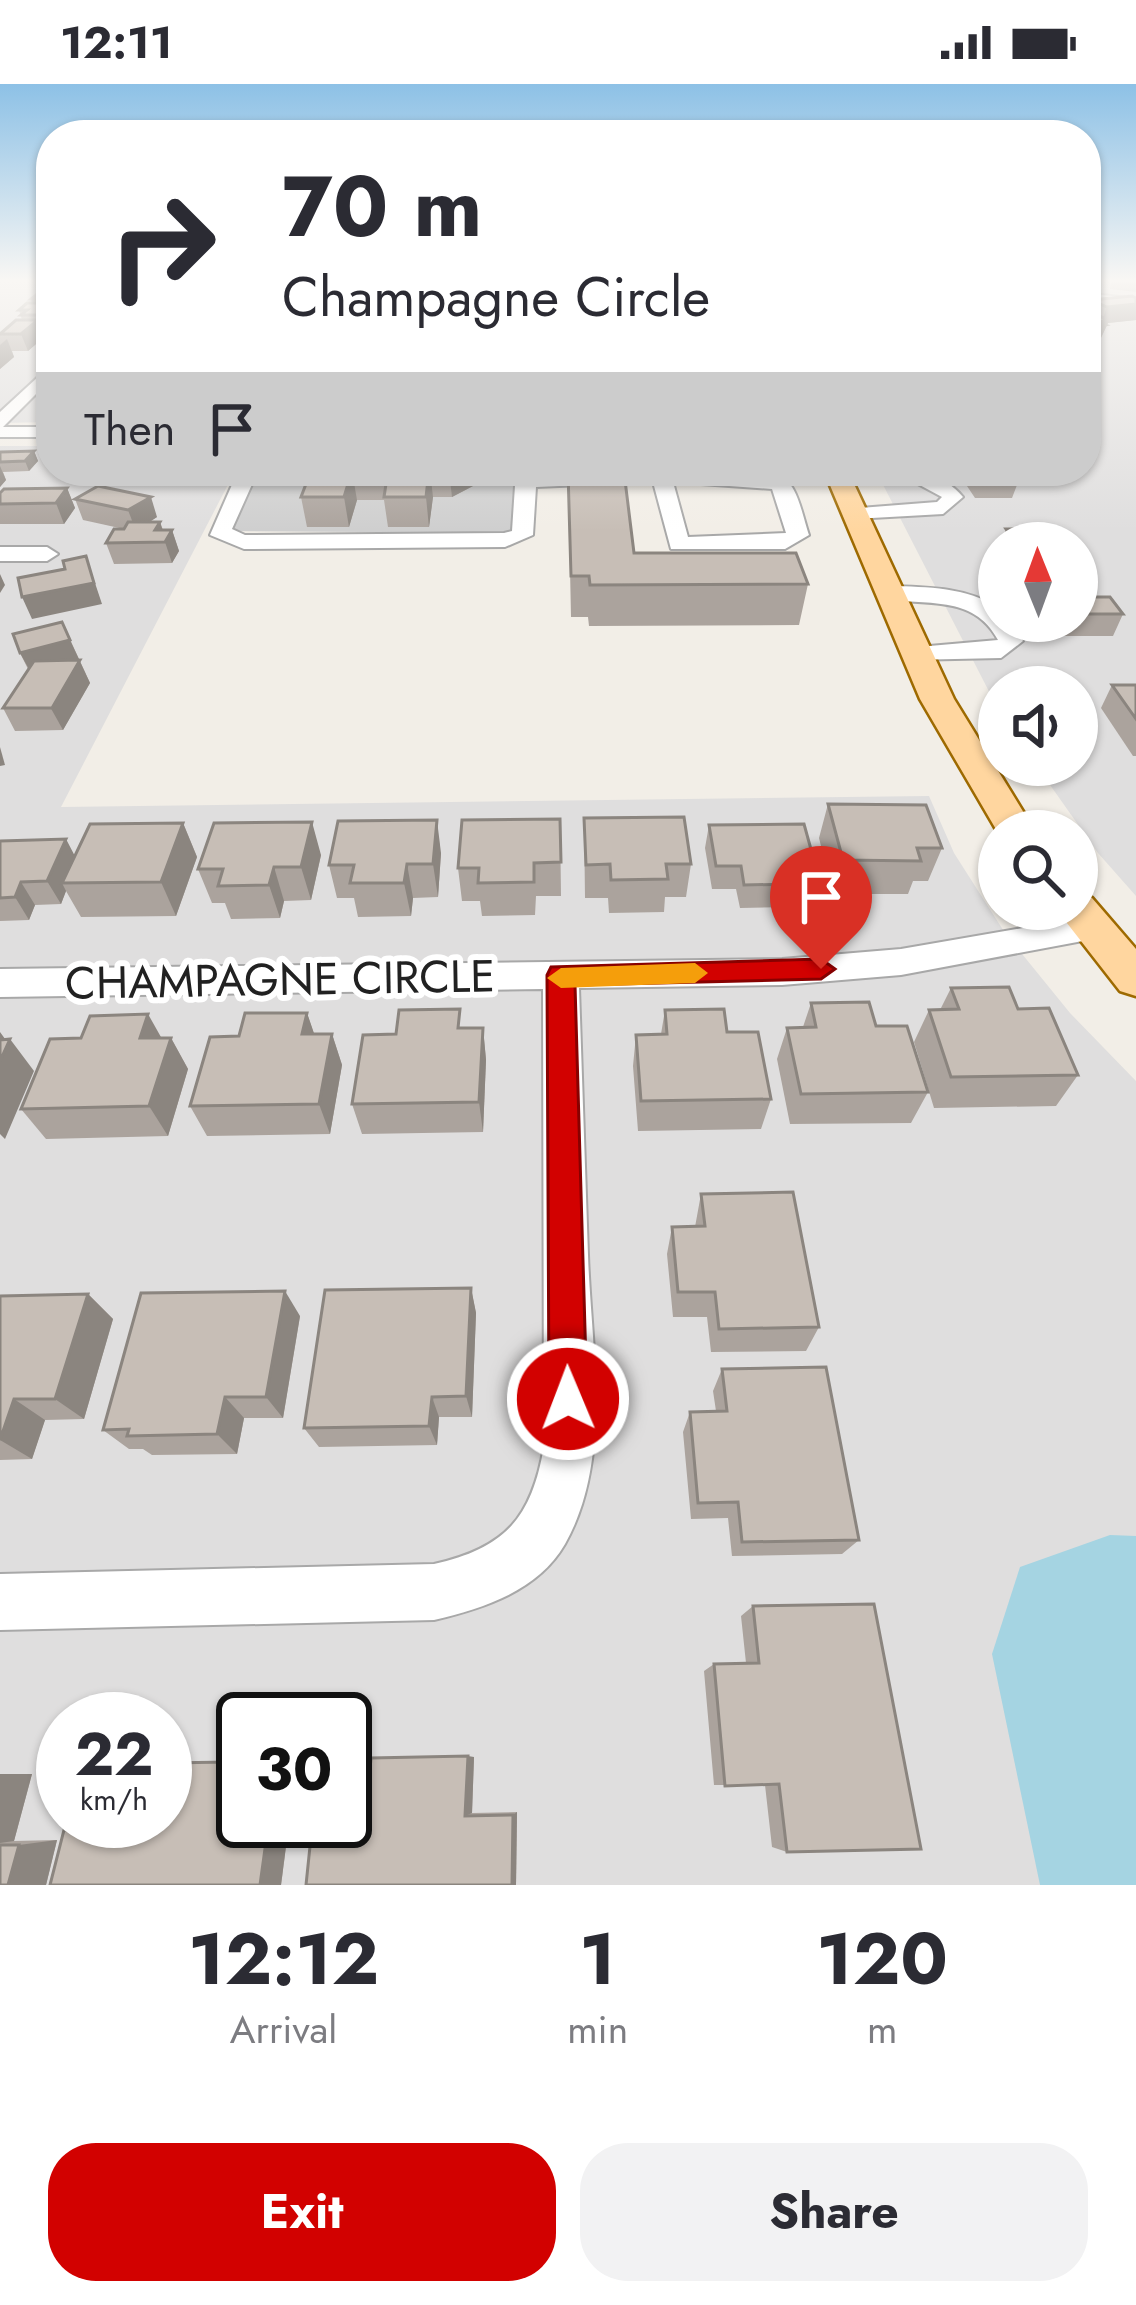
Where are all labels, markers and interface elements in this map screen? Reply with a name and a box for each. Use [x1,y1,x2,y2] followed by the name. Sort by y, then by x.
[60,10,173,75] text: 12:11
[282,146,482,268] text: 70 m
[84,168,240,324] icon: right
[282,258,710,336] text: Champagne Circle
[199,396,265,462] icon: arrive
[84,397,175,462] text: Then
[978,522,1098,642] north arrow
[978,522,1098,930] map controls
[978,666,1098,786] button: sound
[978,810,1098,930] button: search
[770,846,872,969] pin
[788,864,854,930] icon: arrive
[65,943,495,1016] street label: CHAMPAGNE CIRCLE
[505,1336,631,1462] position arrow
[216,1692,372,1848] speed limit sign: 30
[75,1711,153,1798] text: 22
[80,1778,148,1821] text: km/h
[188,1907,379,2011] text: 12:12
[579,1907,616,2011] text: 1
[816,1907,948,2011] text: 120
[230,2001,337,2058] text: Arrival
[567,2001,628,2058] text: min
[867,2001,897,2058] text: m
[48,2143,556,2281] button: Exit
[580,2143,1088,2281] button: Share

